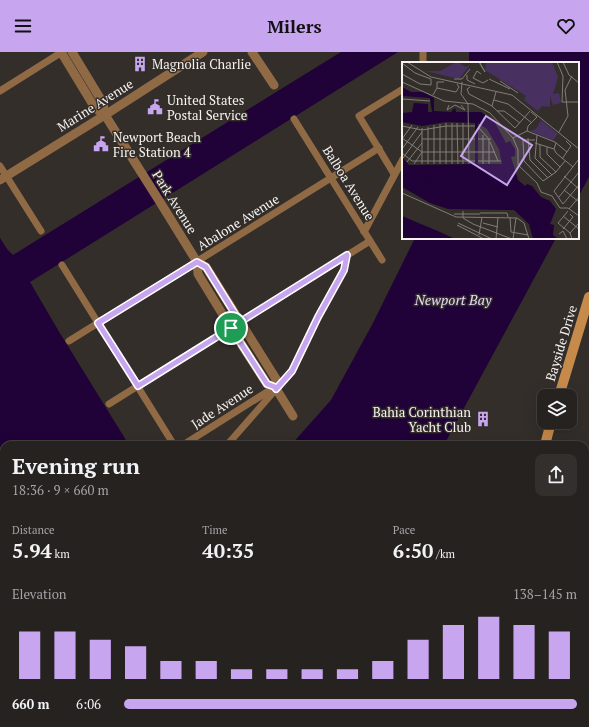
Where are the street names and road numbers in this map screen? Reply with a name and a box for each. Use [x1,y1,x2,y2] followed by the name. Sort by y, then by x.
[54,74,136,136] street label: Marine Avenue
[319,142,379,224] street label: Balboa Avenue
[148,167,202,237] street label: Park Avenue
[194,190,282,254] street label: Abalone Avenue
[541,303,581,383] street label: Bayside Drive
[188,379,256,433] street label: Jade Avenue

